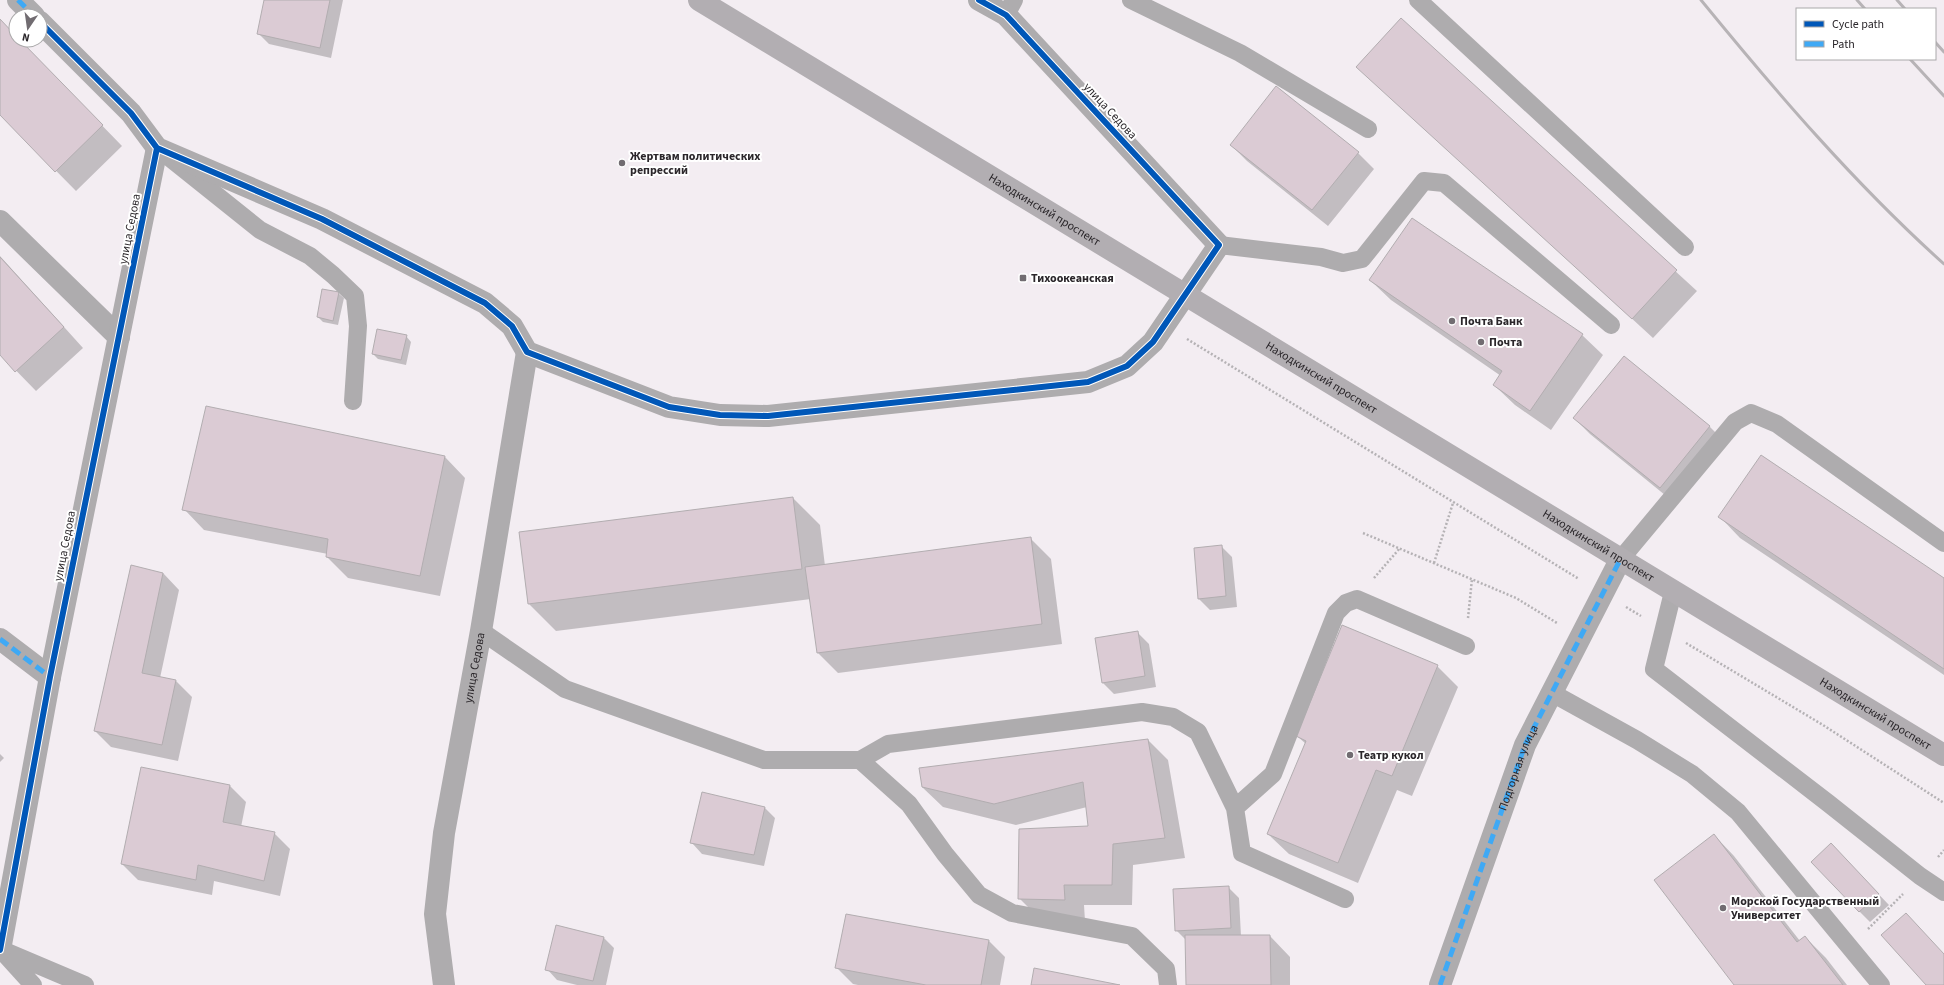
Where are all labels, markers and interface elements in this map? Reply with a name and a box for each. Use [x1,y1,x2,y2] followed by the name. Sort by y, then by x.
[8,8,48,48] north arrow
[1796,8,1936,60] legend
[1832,16,1884,33] text: Cycle path
[21,29,31,45] text: N
[1832,36,1855,53] text: Path
[1079,79,1141,143] street label: улица Седова
[630,148,760,179] place label: Жертвам политических репрессий
[617,158,627,168] marker: Жертвам политических репрессий
[985,169,1104,250] street label: Находкинский проспект
[115,192,145,266] street label: улица Седова
[1031,270,1114,287] place label: Тихоокеанская
[1018,273,1028,283] marker: Тихоокеанская
[1460,313,1523,330] place label: Почта Банк
[1447,316,1457,326] marker: Почта Банк
[1489,334,1522,351] place label: Почта
[1262,337,1381,418] street label: Находкинский проспект
[1476,337,1486,347] marker: Почта
[1539,505,1658,586] street label: Находкинский проспект
[50,509,80,583] street label: улица Седова
[459,631,489,705] street label: улица Седова
[1816,673,1935,754] street label: Находкинский проспект
[1494,722,1543,813] street label: Подгорная улица
[1358,747,1424,764] place label: Театр кукол
[1345,750,1355,760] marker: Театр кукол
[1731,893,1879,924] place label: Морской Государственный Университет
[1718,903,1728,913] marker: Морской Государственный Университет

